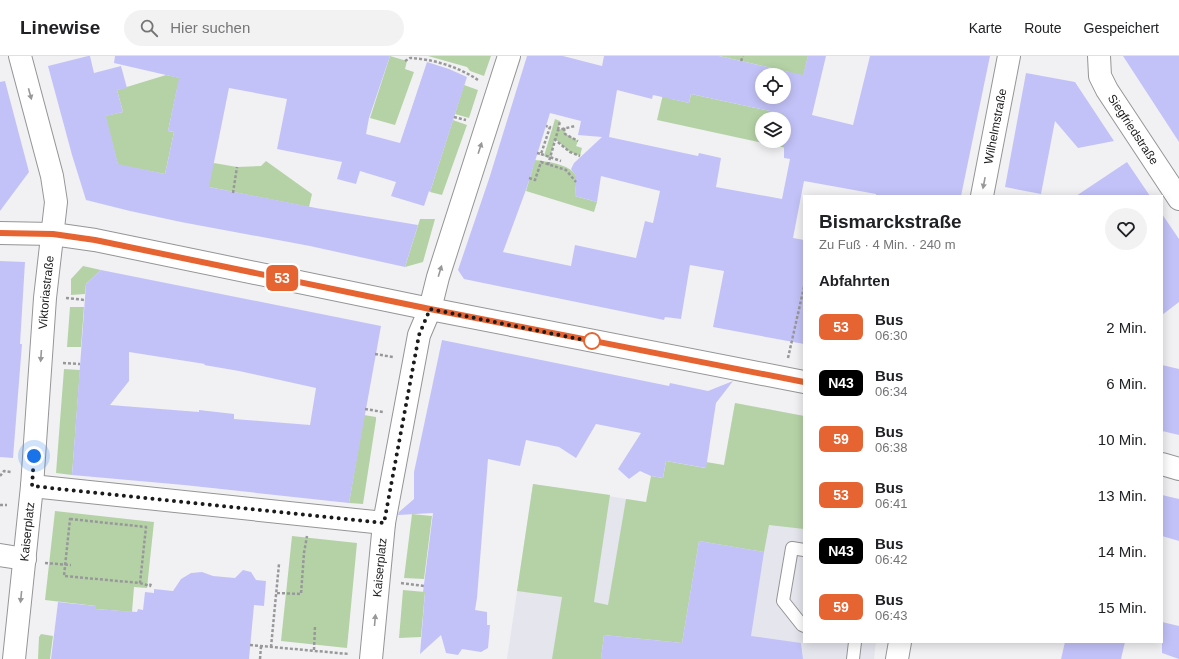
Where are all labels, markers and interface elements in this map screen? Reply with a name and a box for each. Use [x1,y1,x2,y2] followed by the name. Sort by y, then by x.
[124,10,404,46] search box
[20,17,100,38] text: Linewise
[138,17,160,39] icon: search
[170,19,250,36] text: Hier suchen
[969,20,1002,36] text: Karte
[1024,20,1062,36] text: Route
[1084,20,1159,36] text: Gespeichert
[755,68,791,148] map controls
[755,68,791,104] button: locate
[981,87,1010,165] street label: Wilhelmstraße
[27,88,33,100] one-way arrow
[1105,92,1162,168] street label: Siegfriedstraße
[755,112,791,148] button: layers
[477,141,483,153] one-way arrow
[981,177,987,190] one-way arrow
[1105,208,1147,250] button: heart
[819,211,962,232] text: Bismarckstraße
[819,237,956,252] text: Zu Fuß · 4 Min. · 240 m
[36,255,57,330] street label: Viktoriastraße
[264,265,300,291] line badge: 53
[437,265,443,277] one-way arrow
[274,270,290,286] text: 53
[819,272,890,289] text: Abfahrten
[875,311,903,328] text: Bus
[833,319,849,335] text: 53
[1106,319,1147,336] text: 2 Min.
[875,328,908,343] text: 06:30
[583,332,601,350] unlabelled marker
[37,350,44,362] one-way arrow
[875,367,903,384] text: Bus
[828,375,854,391] text: N43
[1106,375,1147,392] text: 6 Min.
[875,384,908,399] text: 06:34
[875,423,903,440] text: Bus
[833,431,849,447] text: 59
[1098,431,1147,448] text: 10 Min.
[875,440,908,455] text: 06:38
[24,446,44,466] your location
[875,479,903,496] text: Bus
[833,487,849,503] text: 53
[1098,487,1147,504] text: 13 Min.
[875,496,908,511] text: 06:41
[17,501,37,562] street label: Kaiserplatz
[875,535,903,552] text: Bus
[370,537,390,598] street label: Kaiserplatz
[828,543,854,559] text: N43
[1098,543,1147,560] text: 14 Min.
[875,552,908,567] text: 06:42
[18,591,24,603] one-way arrow
[875,591,903,608] text: Bus
[833,599,849,615] text: 59
[1098,599,1147,616] text: 15 Min.
[875,608,908,623] text: 06:43
[371,614,378,626] one-way arrow

